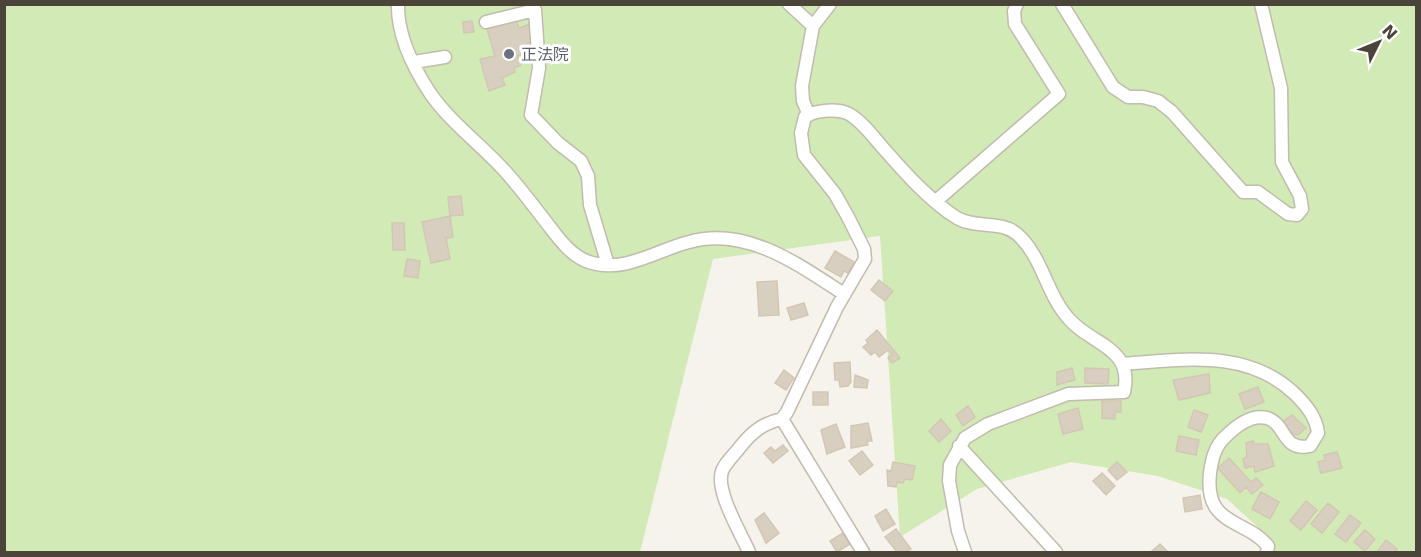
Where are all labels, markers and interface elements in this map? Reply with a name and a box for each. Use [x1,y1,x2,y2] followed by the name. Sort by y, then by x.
[1349,12,1409,72] north arrow
[1378,21,1401,43] text: N
[521,45,569,64] place label: 正法院
[502,47,516,61] marker: 正法院

